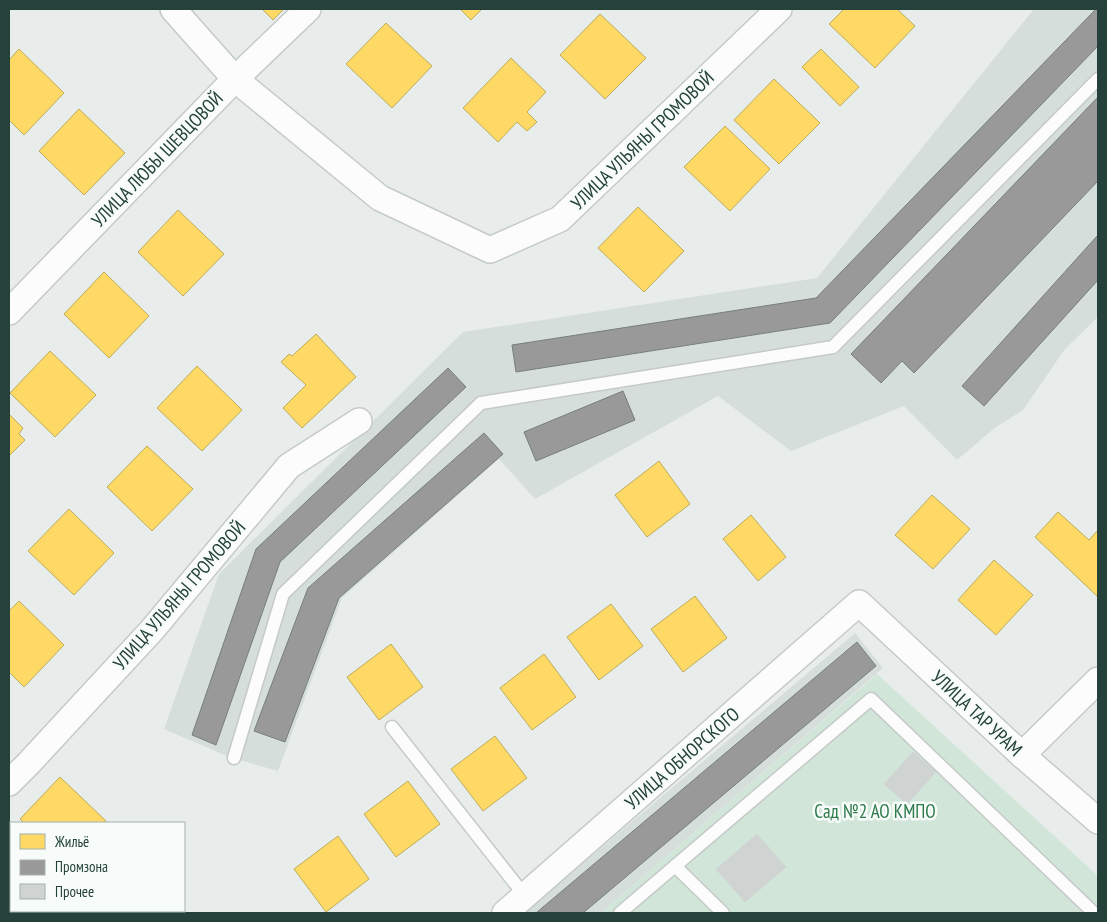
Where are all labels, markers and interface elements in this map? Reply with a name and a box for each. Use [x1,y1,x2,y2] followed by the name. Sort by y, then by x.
[565,65,719,215] street label: УЛИЦА УЛЬЯНЫ ГРОМОВОЙ
[86,86,228,232] street label: УЛИЦА ЛЮБЫ ШЕВЦОВОЙ
[108,516,250,674] street label: УЛИЦА УЛЬЯНЫ ГРОМОВОЙ
[926,665,1028,761] street label: УЛИЦА ТАР УРАМ
[620,702,744,814] street label: УЛИЦА ОБНОРСКОГО
[814,799,936,823] park label: Сад №2 АО КМПО
[10,822,185,912] legend
[54,832,89,851] text: Жильё
[55,857,108,876] text: Промзона
[55,882,94,901] text: Прочее

